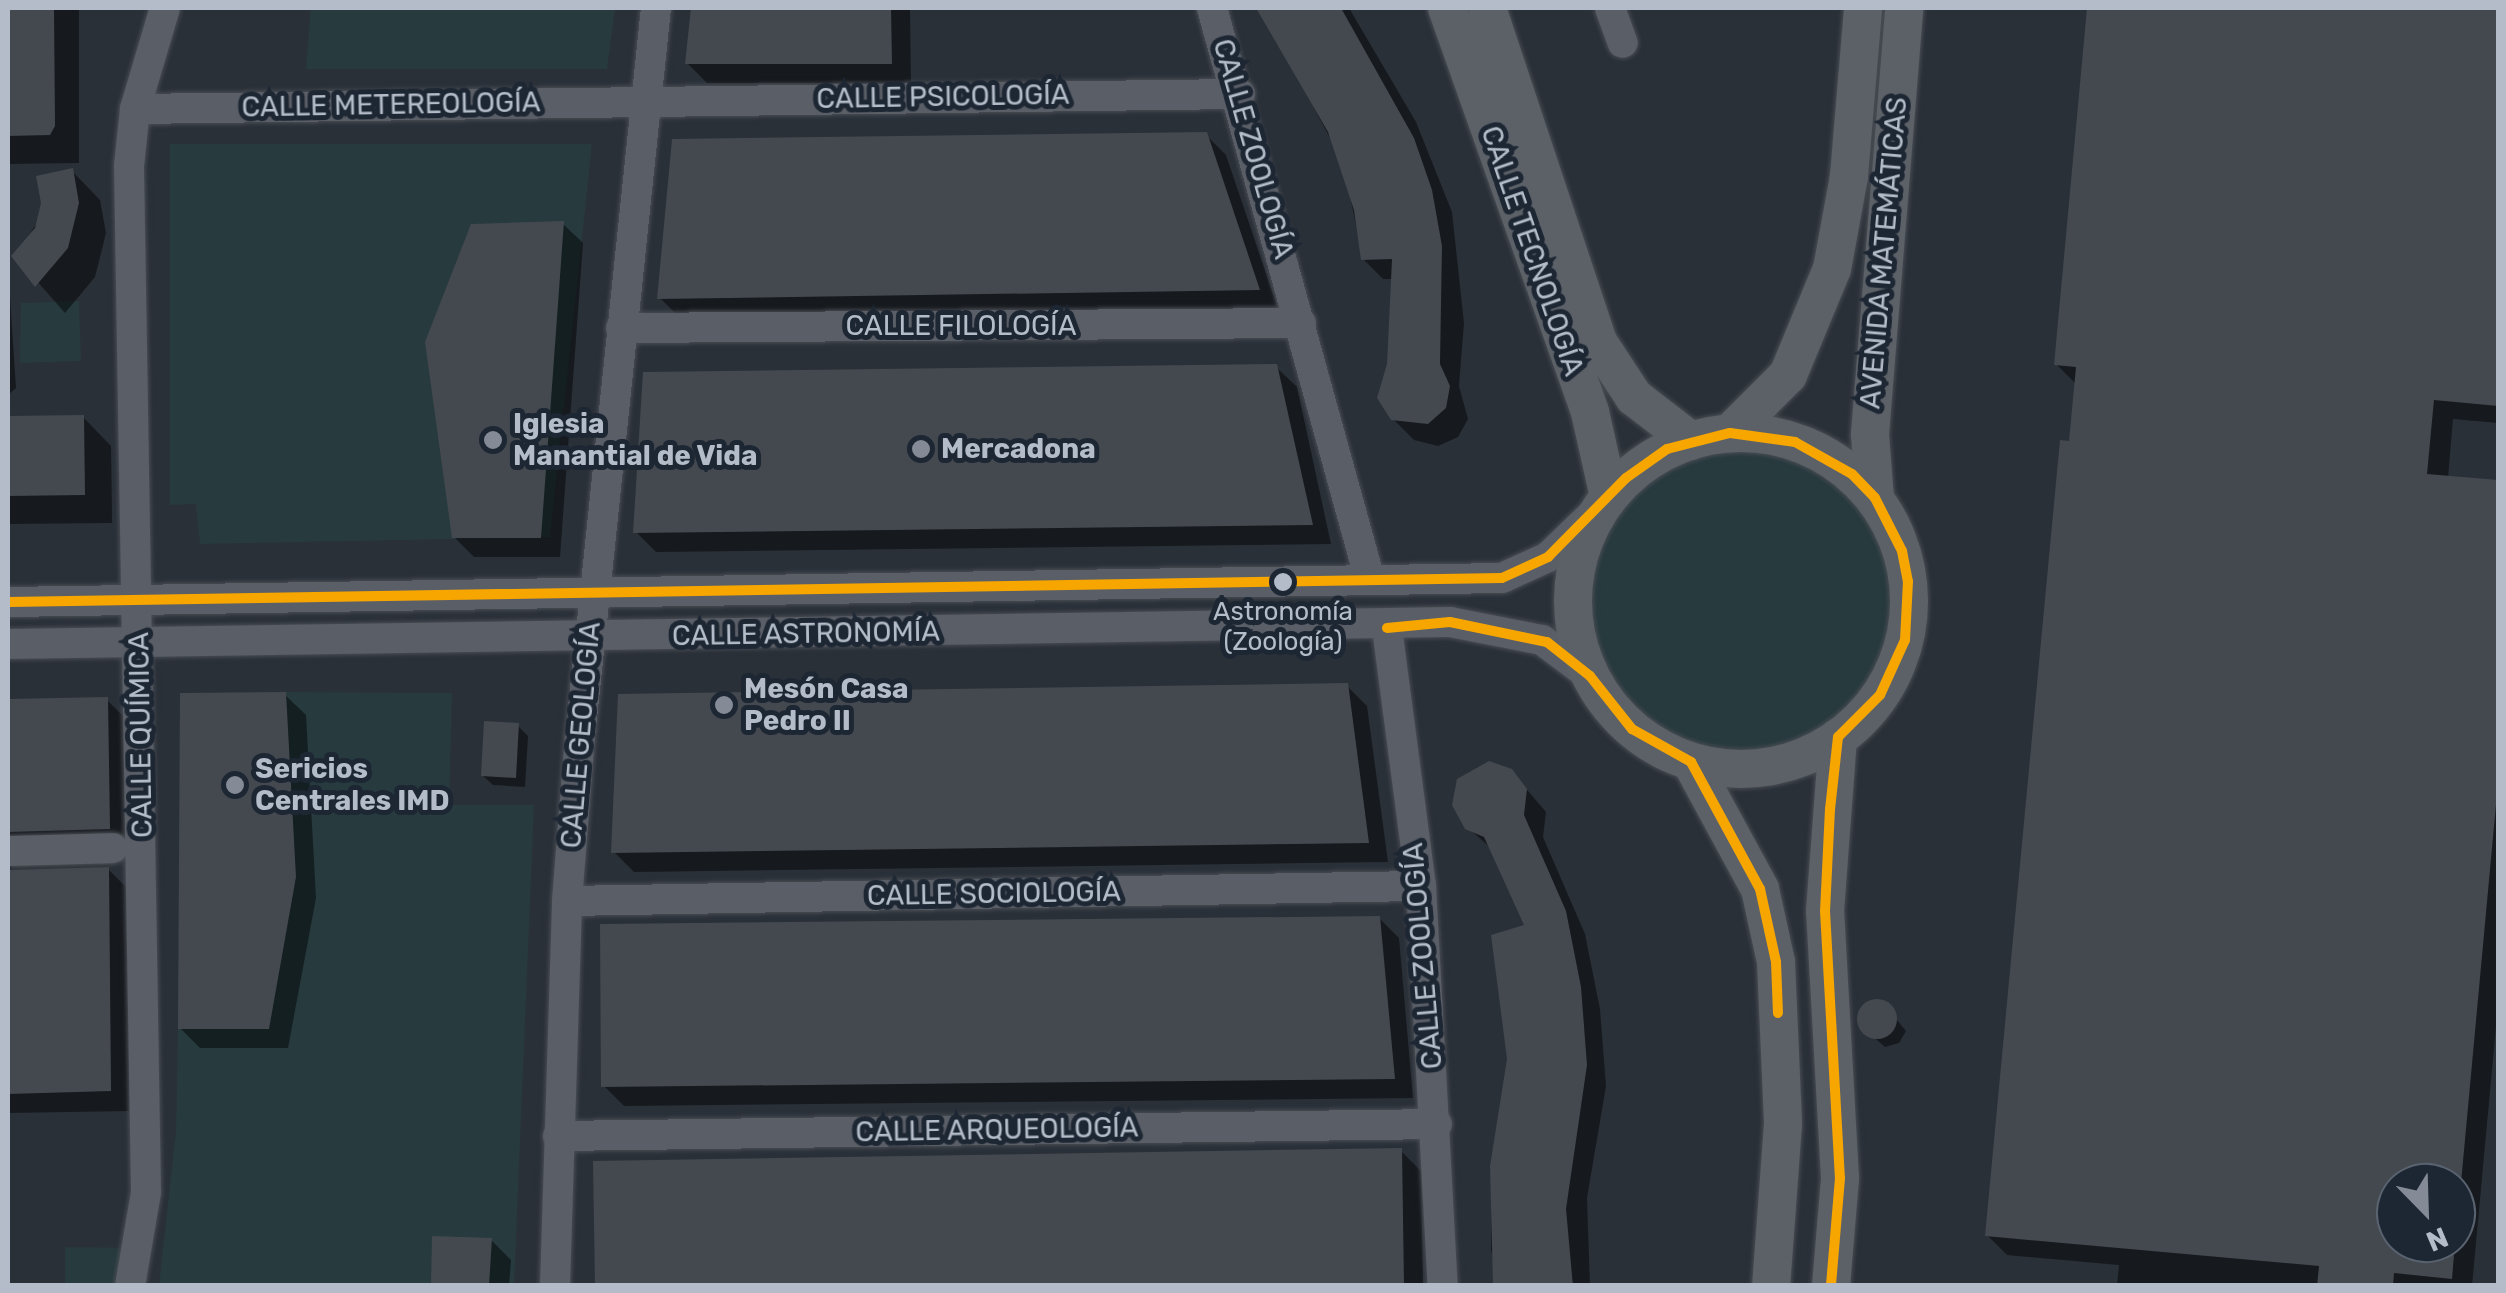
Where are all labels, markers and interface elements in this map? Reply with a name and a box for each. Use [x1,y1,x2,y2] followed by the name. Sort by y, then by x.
[1206,35,1300,263] street label: CALLE ZOOLOGÍA
[816,78,1070,116] street label: CALLE PSICOLOGÍA
[241,86,541,124] street label: CALLE METEREOLOGÍA
[1854,95,1914,411] street label: AVENIDA MATEMÁTICAS
[1473,121,1591,381] street label: CALLE TECNOLOGÍA
[846,309,1076,343] street label: CALLE FILOLOGÍA
[513,407,758,473] place label: Iglesia Manantial de Vida
[482,429,504,451] marker: Iglesia Manantial de Vida
[941,432,1096,466] place label: Mercadona
[910,438,932,460] marker: Mercadona
[1273,572,1293,592] marker: Astronomía (Zoología)
[1213,596,1353,658] place label: Astronomía (Zoología)
[671,615,941,653] street label: CALLE ASTRONOMÍA
[554,620,608,850] street label: CALLE GEOLOGÍA
[122,632,160,838] street label: CALLE QUÍMICA
[744,672,909,738] place label: Mesón Casa Pedro II
[713,694,735,716] marker: Mesón Casa Pedro II
[255,752,450,818] place label: Sericios Centrales IMD
[224,774,246,796] marker: Sericios Centrales IMD
[1396,841,1450,1071] street label: CALLE ZOOLOGÍA
[867,875,1121,913] street label: CALLE SOCIOLOGÍA
[855,1111,1139,1149] street label: CALLE ARQUEOLOGÍA
[2376,1163,2476,1263] north arrow
[2421,1220,2453,1258] text: N

